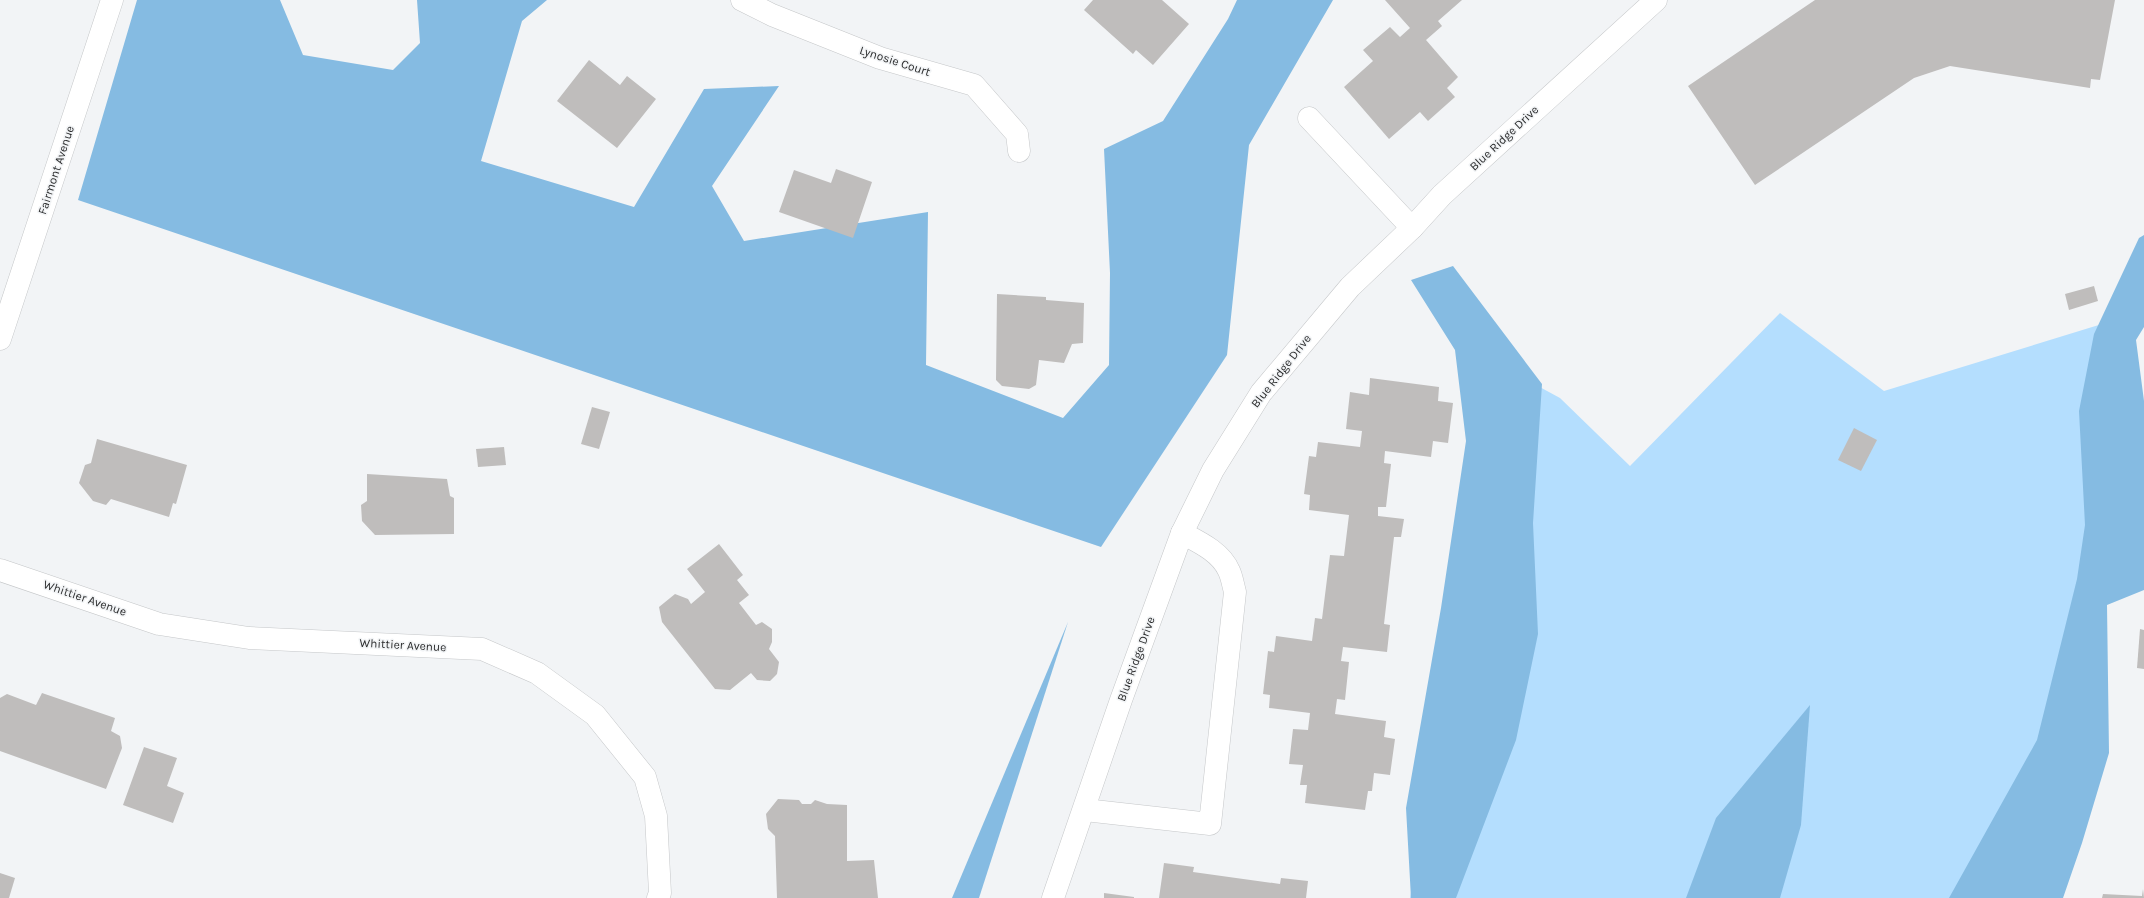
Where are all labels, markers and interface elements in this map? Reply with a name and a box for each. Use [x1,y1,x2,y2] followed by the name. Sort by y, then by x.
[858,43,933,79] street label: Lynosie Court
[1467,103,1541,173] street label: Blue Ridge Drive
[35,124,77,216] street label: Fairmont Avenue
[1248,332,1314,410] street label: Blue Ridge Drive
[42,577,128,619] street label: Whittier Avenue
[1114,615,1158,703] street label: Blue Ridge Drive
[359,636,447,654] street label: Whittier Avenue

